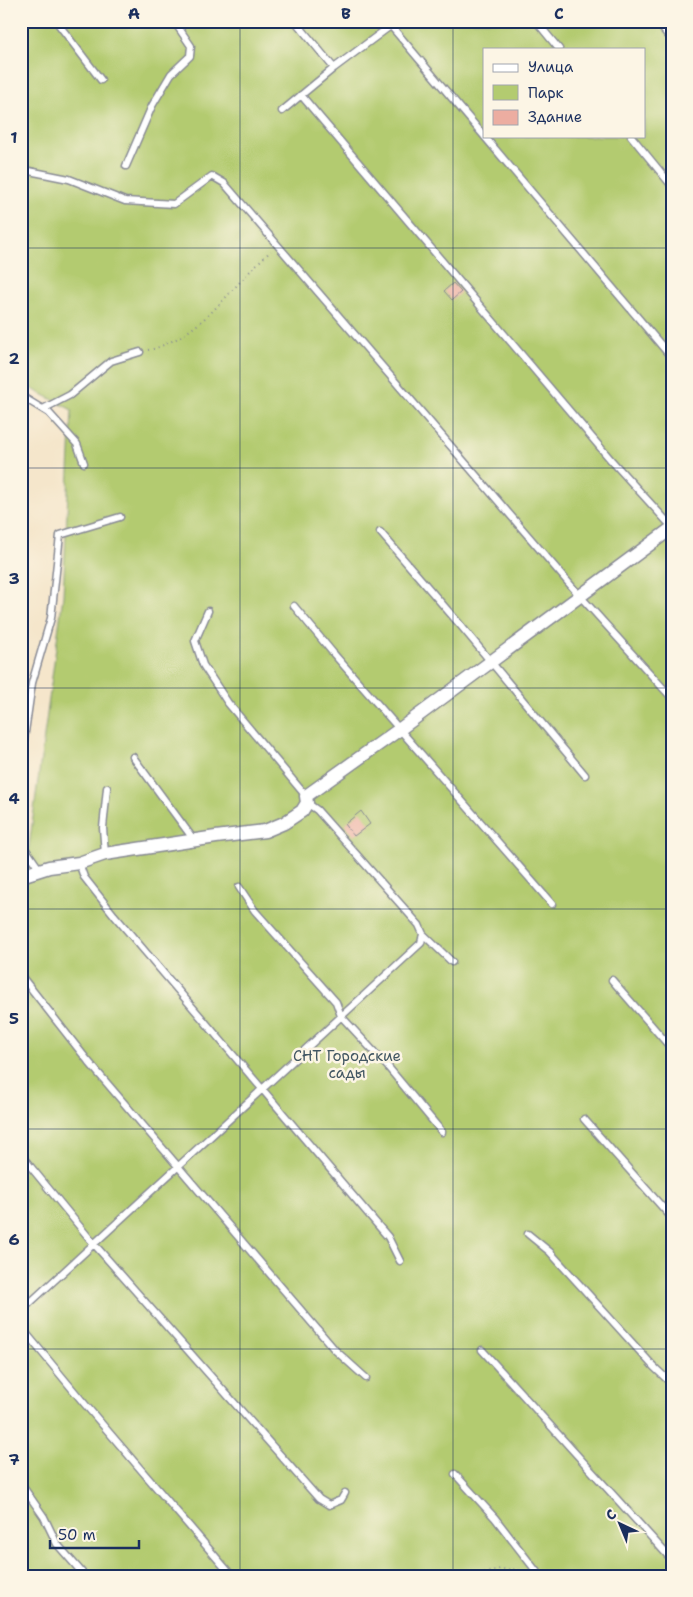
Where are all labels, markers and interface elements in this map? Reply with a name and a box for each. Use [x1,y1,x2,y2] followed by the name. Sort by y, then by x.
[128,3,140,24] text: A
[341,3,351,24] text: B
[554,3,564,24] text: C
[483,48,646,138] legend
[528,57,574,77] text: Улица
[528,83,564,103] text: Парк
[528,107,582,127] text: Здание
[10,127,18,148] text: 1
[8,348,20,369] text: 2
[8,568,20,589] text: 3
[8,788,20,809] text: 4
[9,1008,19,1029] text: 5
[293,1046,401,1083] park label: СНТ Городские сады
[8,1229,20,1250] text: 6
[8,1449,20,1470] text: 7
[596,1500,646,1550] north arrow
[602,1505,620,1524] text: С
[50,1517,139,1549] scale bar
[58,1525,96,1545] text: 50 m

